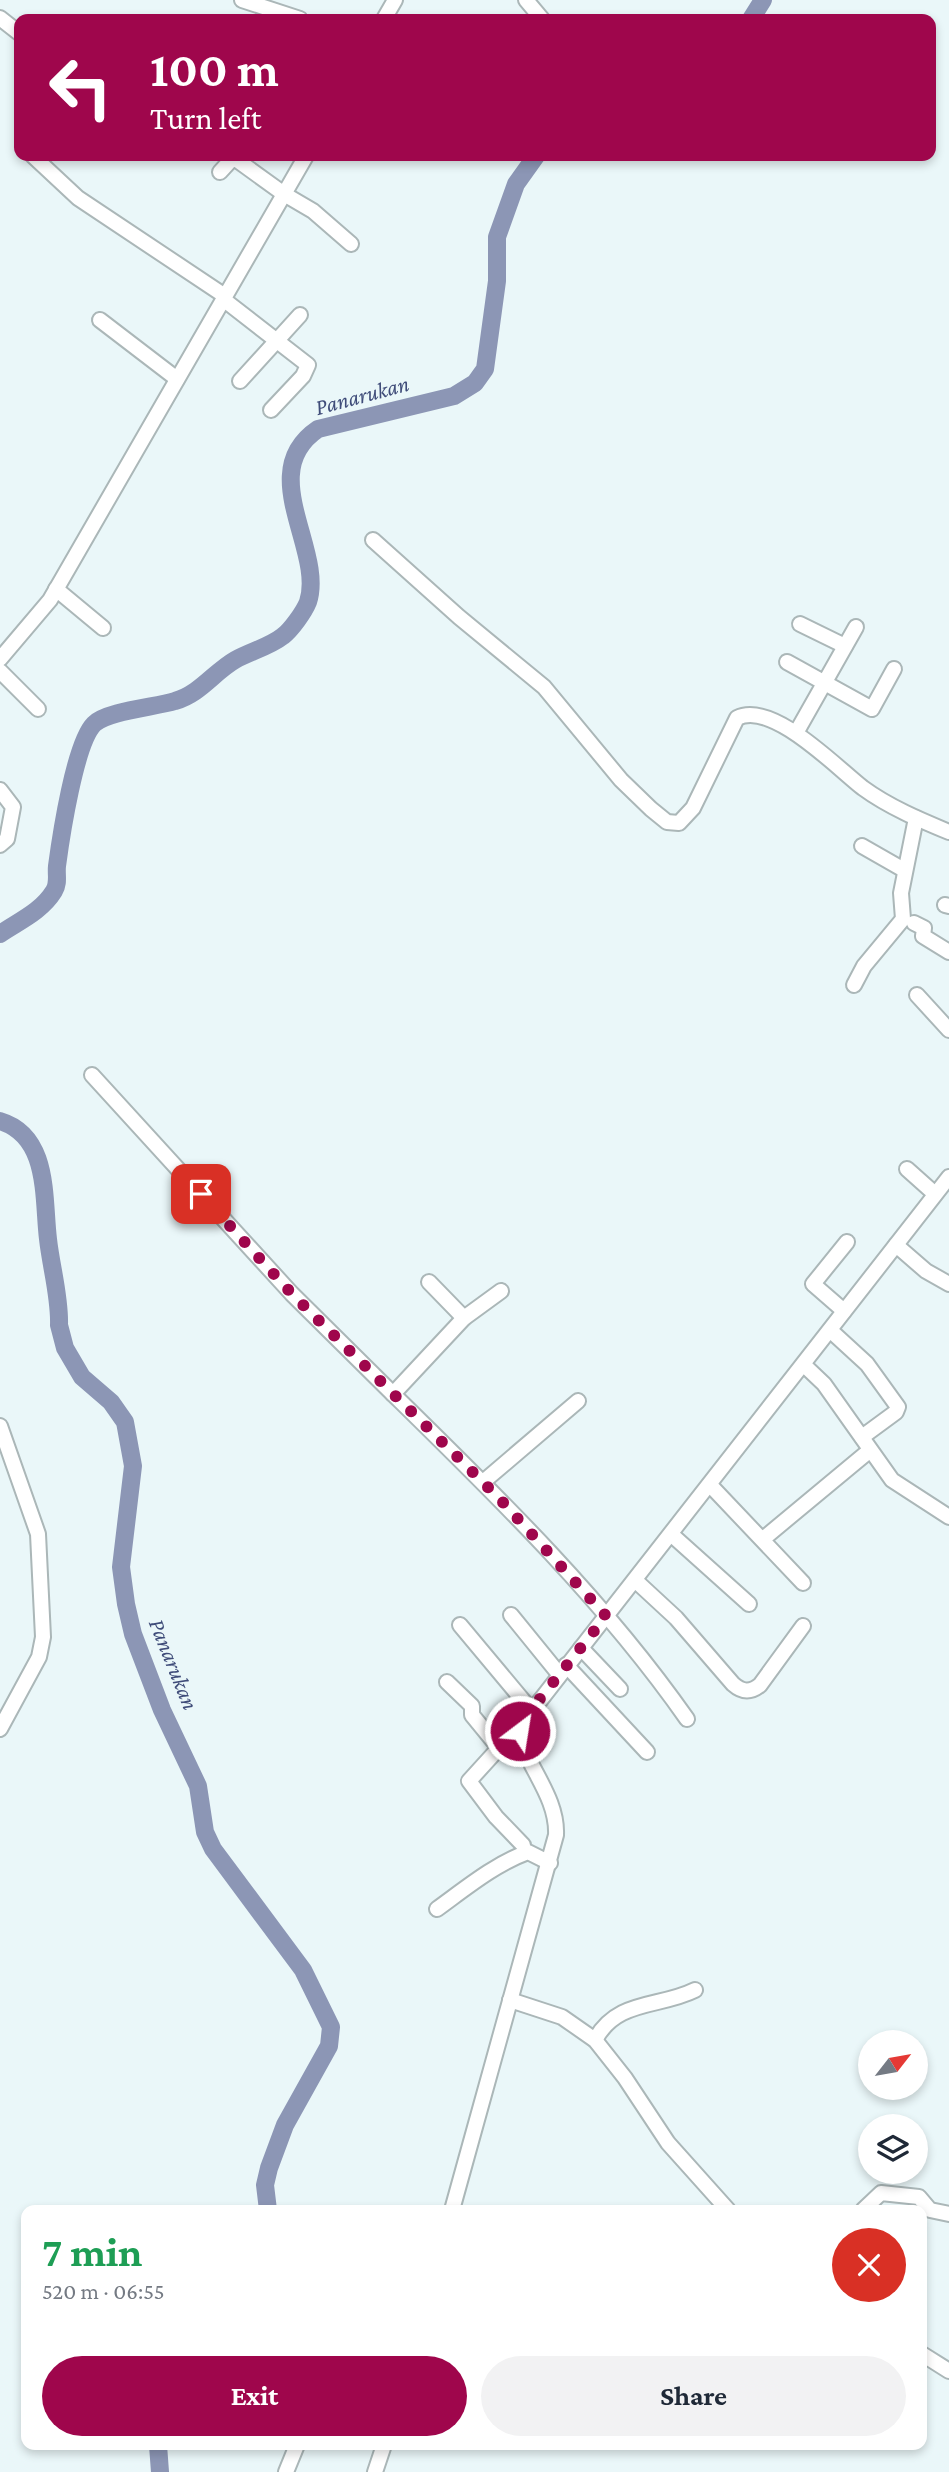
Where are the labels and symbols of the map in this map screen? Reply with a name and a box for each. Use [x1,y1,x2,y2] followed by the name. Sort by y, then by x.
[312,370,412,420] water label: Panarukan
[171,1164,231,1224] pin
[144,1615,204,1713] water label: Panarukan
[483,1694,557,1768] position arrow
[858,2030,928,2100] north arrow

